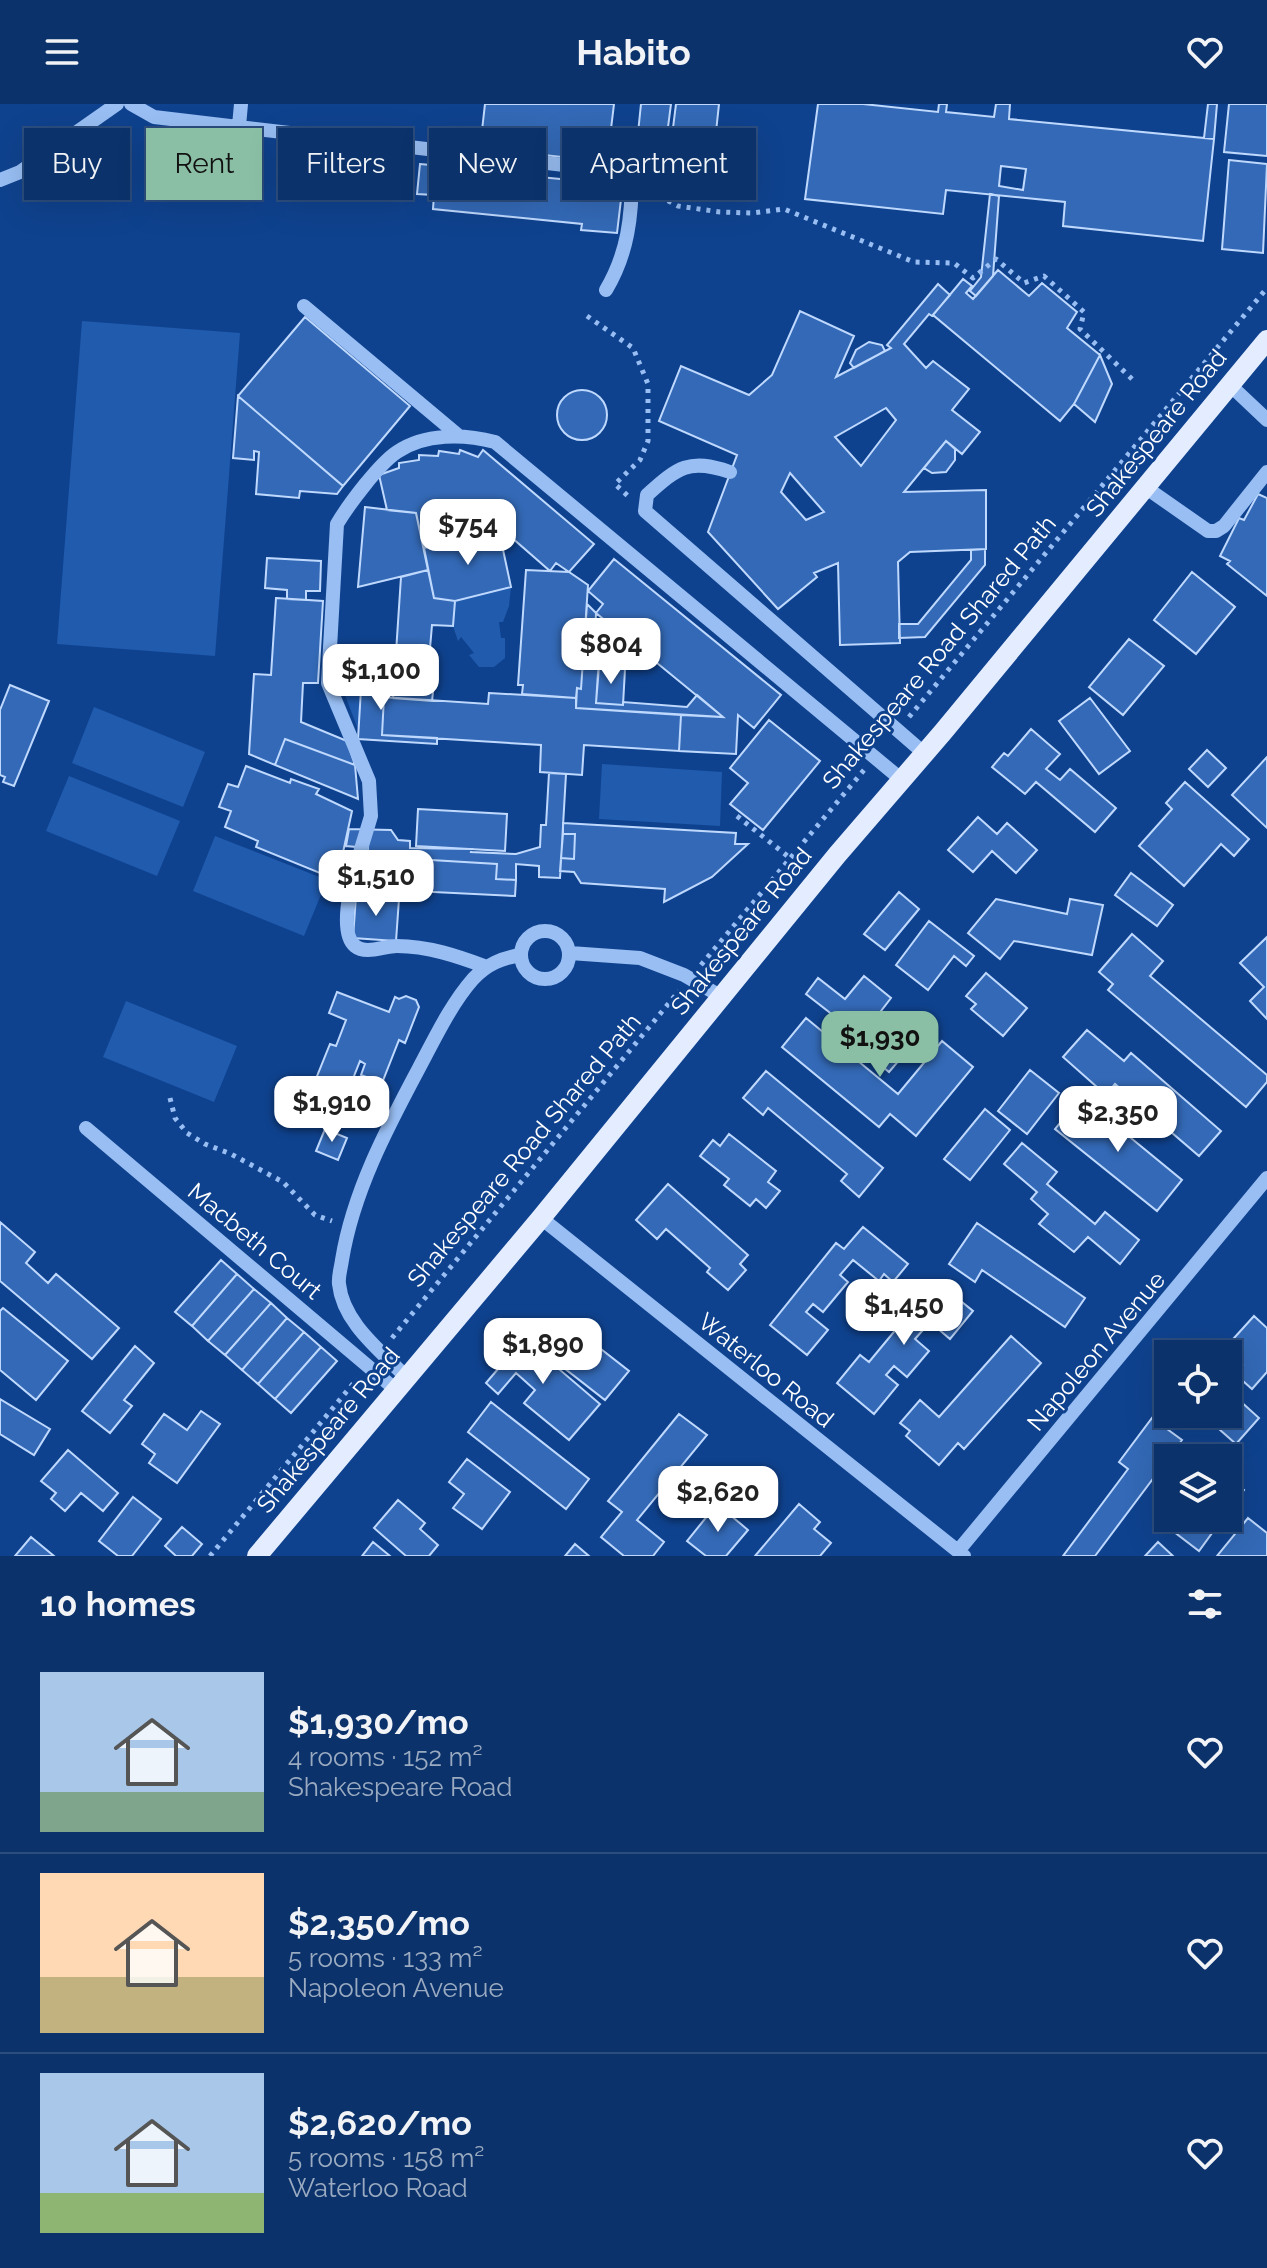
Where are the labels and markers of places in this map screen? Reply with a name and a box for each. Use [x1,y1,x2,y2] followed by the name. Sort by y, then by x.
[421,499,515,567] pin: $754
[564,618,658,686] pin: $804
[316,644,446,712] pin: $1,100
[311,850,441,918] pin: $1,510
[815,1011,945,1079] pin: $1,930
[267,1076,397,1144] pin: $1,910
[1053,1086,1183,1154] pin: $2,350
[839,1279,969,1347] pin: $1,450
[478,1318,608,1386] pin: $1,890
[653,1466,783,1534] pin: $2,620

